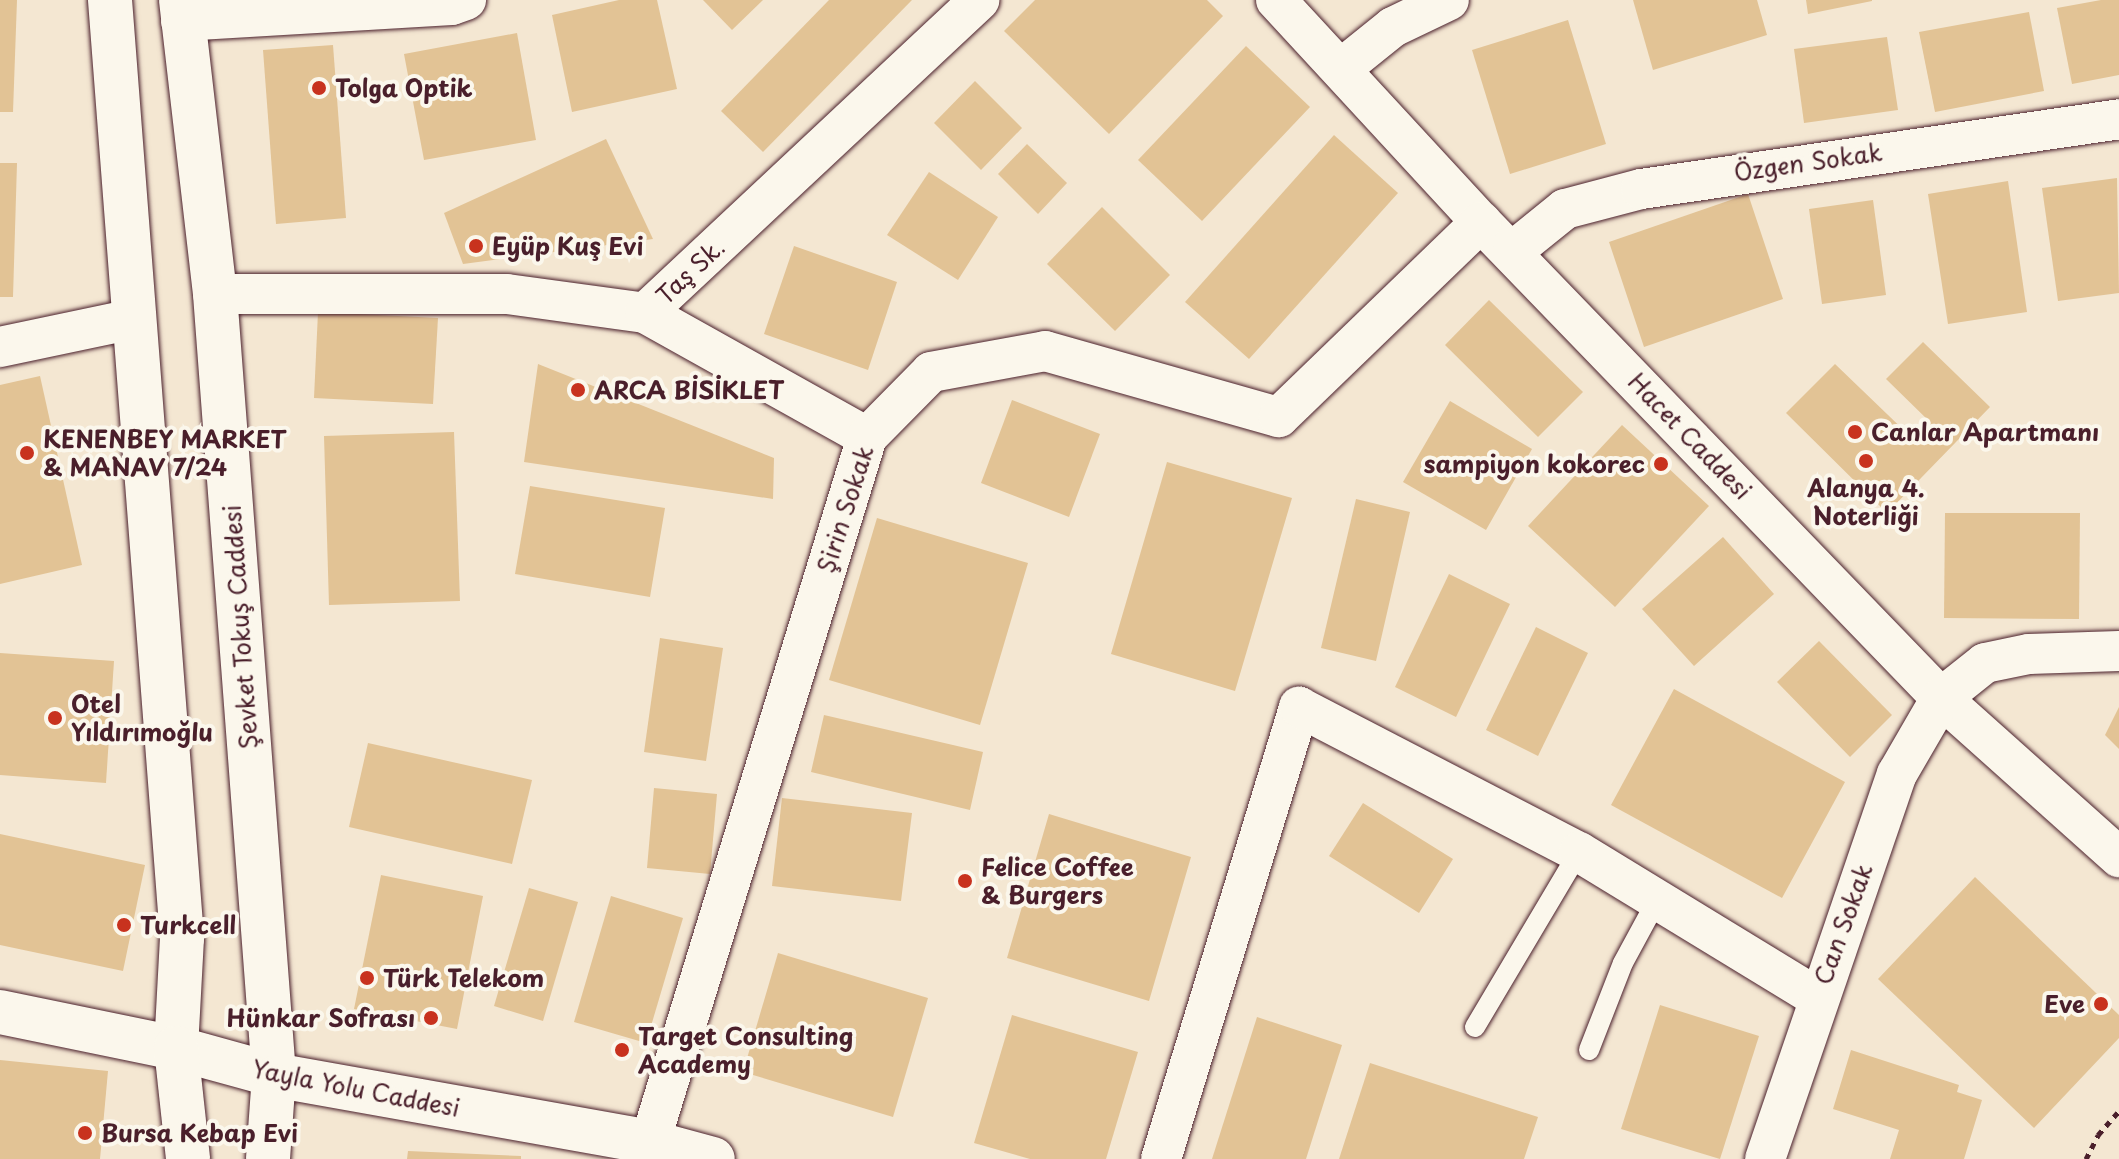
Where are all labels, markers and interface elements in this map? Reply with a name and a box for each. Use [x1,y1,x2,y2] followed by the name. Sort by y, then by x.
[335,74,476,102] place label: Tolga Optik
[310,79,328,97] marker: Tolga Optik
[1732,137,1884,187] street label: Özgen Sokak
[492,232,645,260] place label: Eyüp Kuş Evi
[650,232,730,310] street label: Taş Sk.
[467,237,485,255] marker: Eyüp Kuş Evi
[1622,366,1758,506] street label: Hacet Caddesi
[594,376,785,404] place label: ARCA BİSİKLET
[569,381,587,399] marker: ARCA BİSİKLET
[1871,418,2100,446] place label: Canlar Apartmanı
[1846,423,1864,441] marker: Canlar Apartmanı
[43,425,287,481] place label: KENENBEY MARKET & MANAV 7/24
[811,441,879,577] street label: Şirin Sokak
[18,444,36,462] marker: KENENBEY MARKET & MANAV 7/24
[1425,450,1645,478] place label: sampiyon kokorec
[1857,452,1875,470] marker: Alanya 4. Noterliği
[1652,455,1670,473] marker: sampiyon kokorec
[1807,474,1925,530] place label: Alanya 4. Noterliği
[217,503,263,751] street label: Şevket Tokuş Caddesi
[71,690,213,746] place label: Otel Yıldırımoğlu
[46,709,64,727] marker: Otel Yıldırımoğlu
[981,853,1136,909] place label: Felice Coffee & Burgers
[1808,859,1878,989] street label: Can Sokak
[956,872,974,890] marker: Felice Coffee & Burgers
[140,911,236,939] place label: Turkcell
[115,916,133,934] marker: Turkcell
[383,964,545,992] place label: Türk Telekom
[358,969,376,987] marker: Türk Telekom
[2044,990,2085,1018] place label: Eve
[2092,995,2110,1013] marker: Eve
[227,1004,415,1032] place label: Hünkar Sofrası
[422,1009,440,1027] marker: Hünkar Sofrası
[638,1022,854,1078] place label: Target Consulting Academy
[613,1041,631,1059] marker: Target Consulting Academy
[248,1053,464,1123] street label: Yayla Yolu Caddesi
[101,1119,299,1147] place label: Bursa Kebap Evi
[76,1124,94,1142] marker: Bursa Kebap Evi

